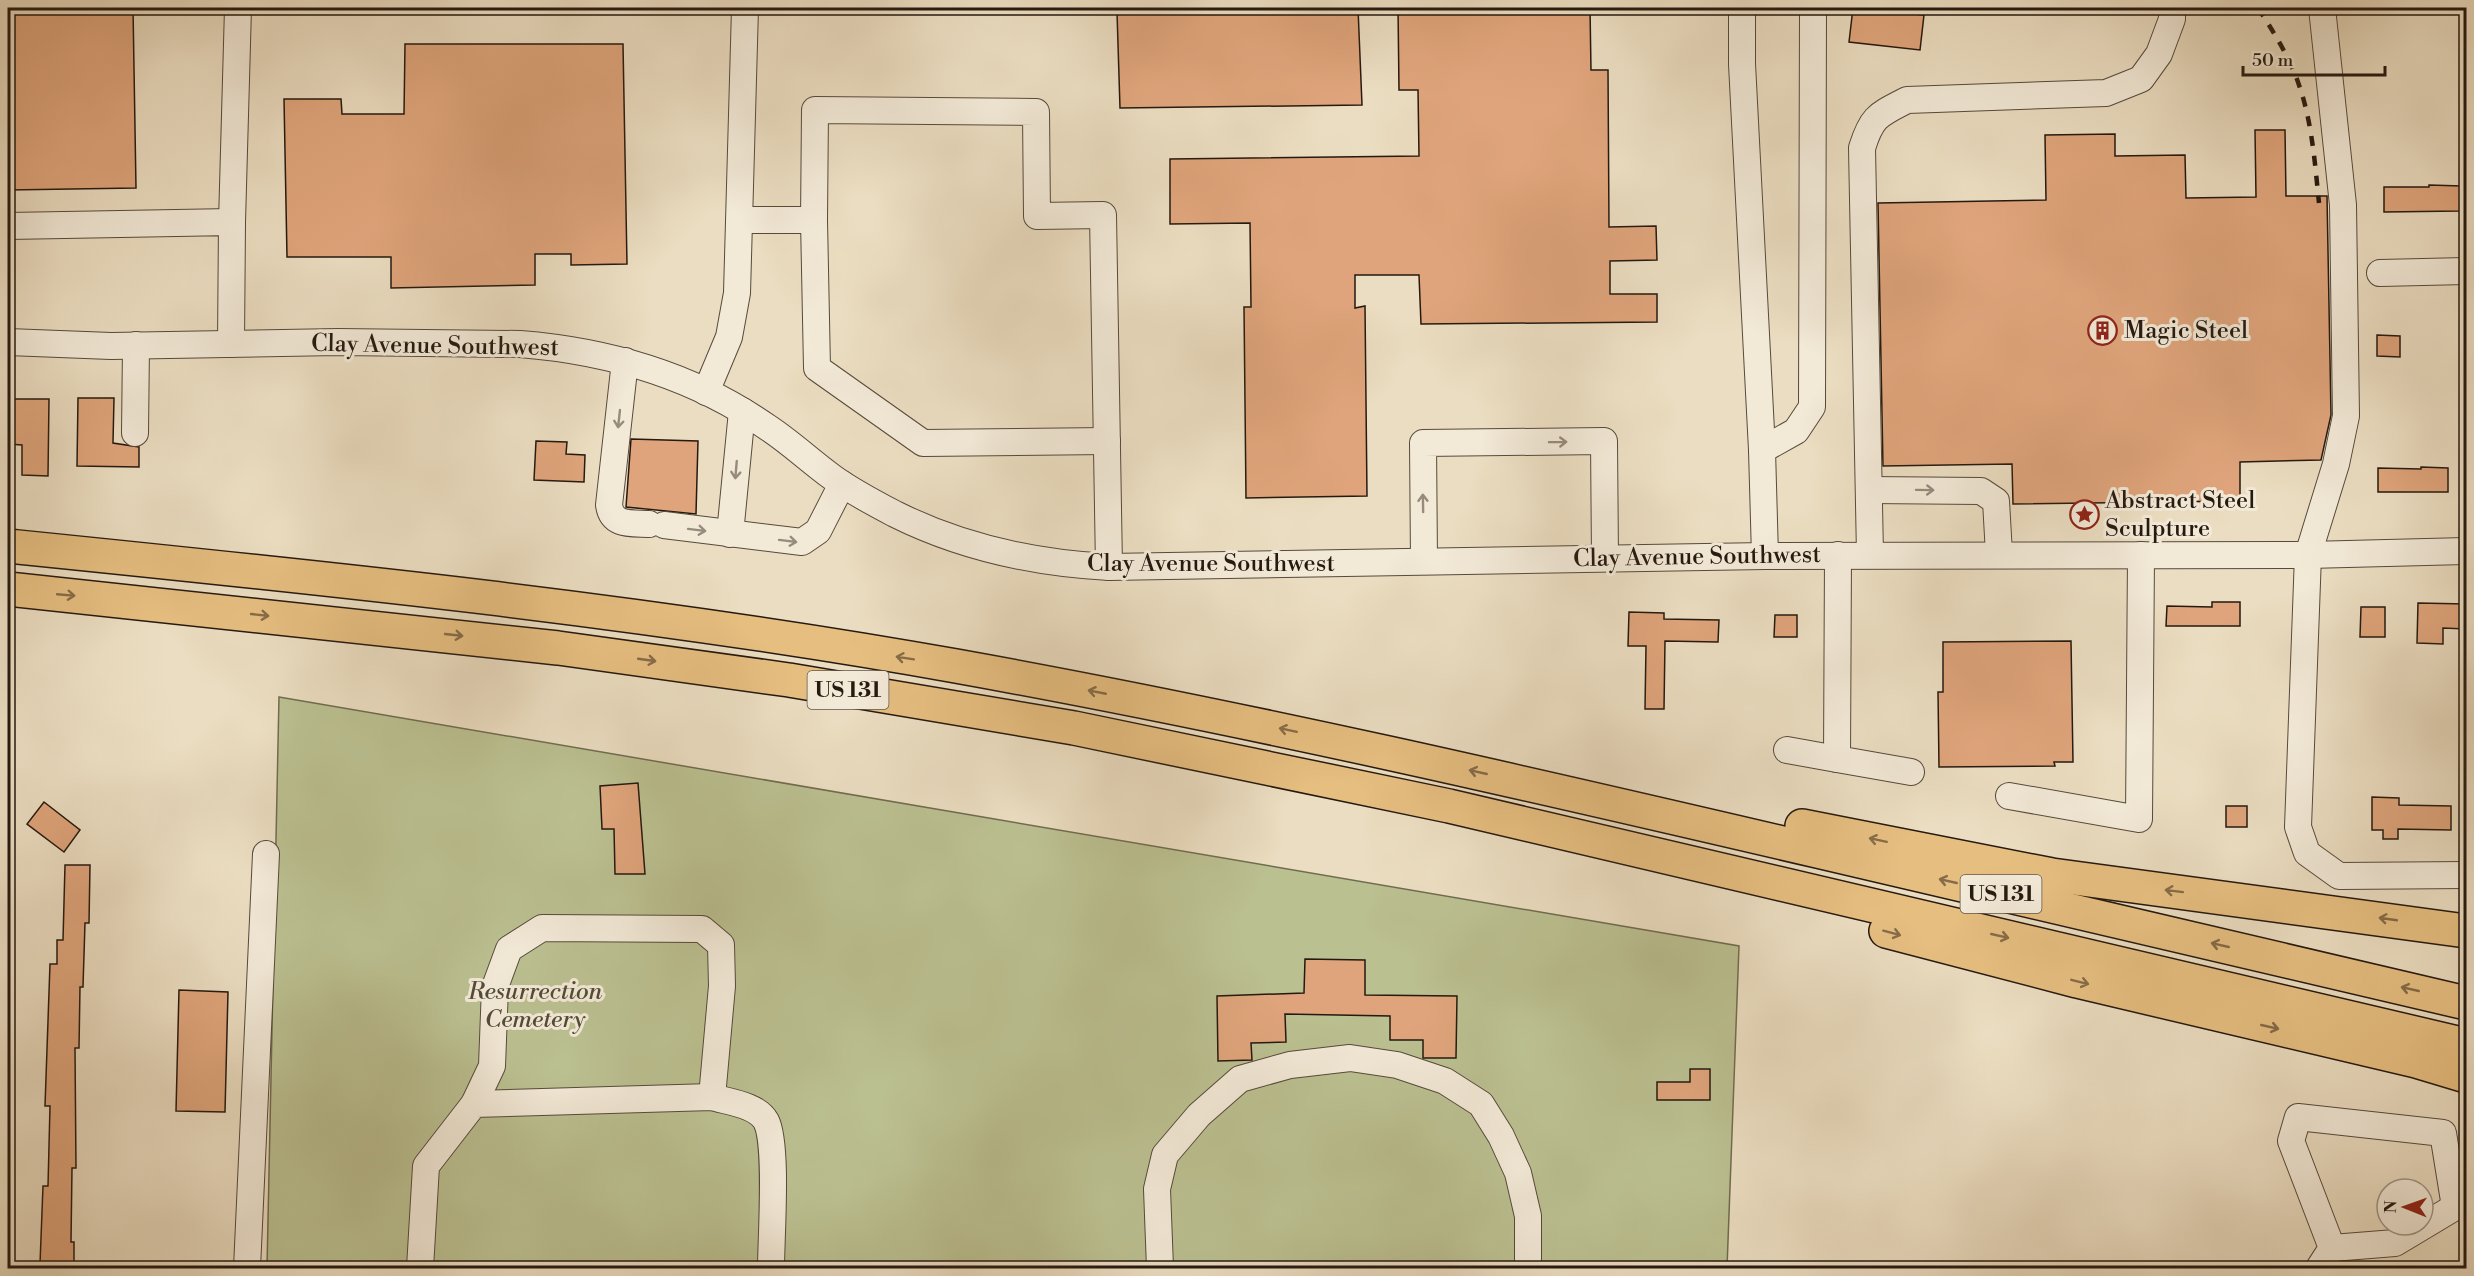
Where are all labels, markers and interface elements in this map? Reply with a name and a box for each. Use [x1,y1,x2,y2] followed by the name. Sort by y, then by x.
[2243,39,2386,77] scale bar
[2252,49,2294,72] text: 50 m
[2087,315,2119,347] building icon: Magic Steel
[2124,316,2248,346] place label: Magic Steel
[311,329,560,363] street label: Clay Avenue Southwest
[613,409,624,429] one-way arrow
[1547,436,1567,448] one-way arrow
[731,459,742,479] one-way arrow
[1914,484,1934,496] one-way arrow
[2104,486,2255,544] place label: Abstract Steel Sculpture
[1417,493,1429,513] one-way arrow
[2068,499,2100,531] place icon: Abstract Steel Sculpture
[687,524,707,535] one-way arrow
[778,535,798,546] one-way arrow
[1573,540,1822,574] street label: Clay Avenue Southwest
[1087,549,1335,579] street label: Clay Avenue Southwest
[55,590,75,601] one-way arrow
[249,609,269,620] one-way arrow
[443,630,463,641] one-way arrow
[895,652,915,663] one-way arrow
[637,655,656,666] one-way arrow
[808,671,888,709] road number: US 131
[1087,687,1107,698] one-way arrow
[1279,724,1298,736] one-way arrow
[1469,766,1489,777] one-way arrow
[1869,834,1888,846] one-way arrow
[1939,875,1958,887] one-way arrow
[1960,875,2042,913] road number: US 131
[2164,885,2184,896] one-way arrow
[2378,914,2398,925] one-way arrow
[1882,927,1901,939] one-way arrow
[1990,930,2009,942] one-way arrow
[2210,939,2230,950] one-way arrow
[2071,976,2090,988] one-way arrow
[467,977,603,1035] park label: Resurrection Cemetery
[2400,983,2419,995] one-way arrow
[2260,1021,2279,1033] one-way arrow
[2375,1177,2435,1237] north arrow
[2381,1200,2401,1213] text: N

